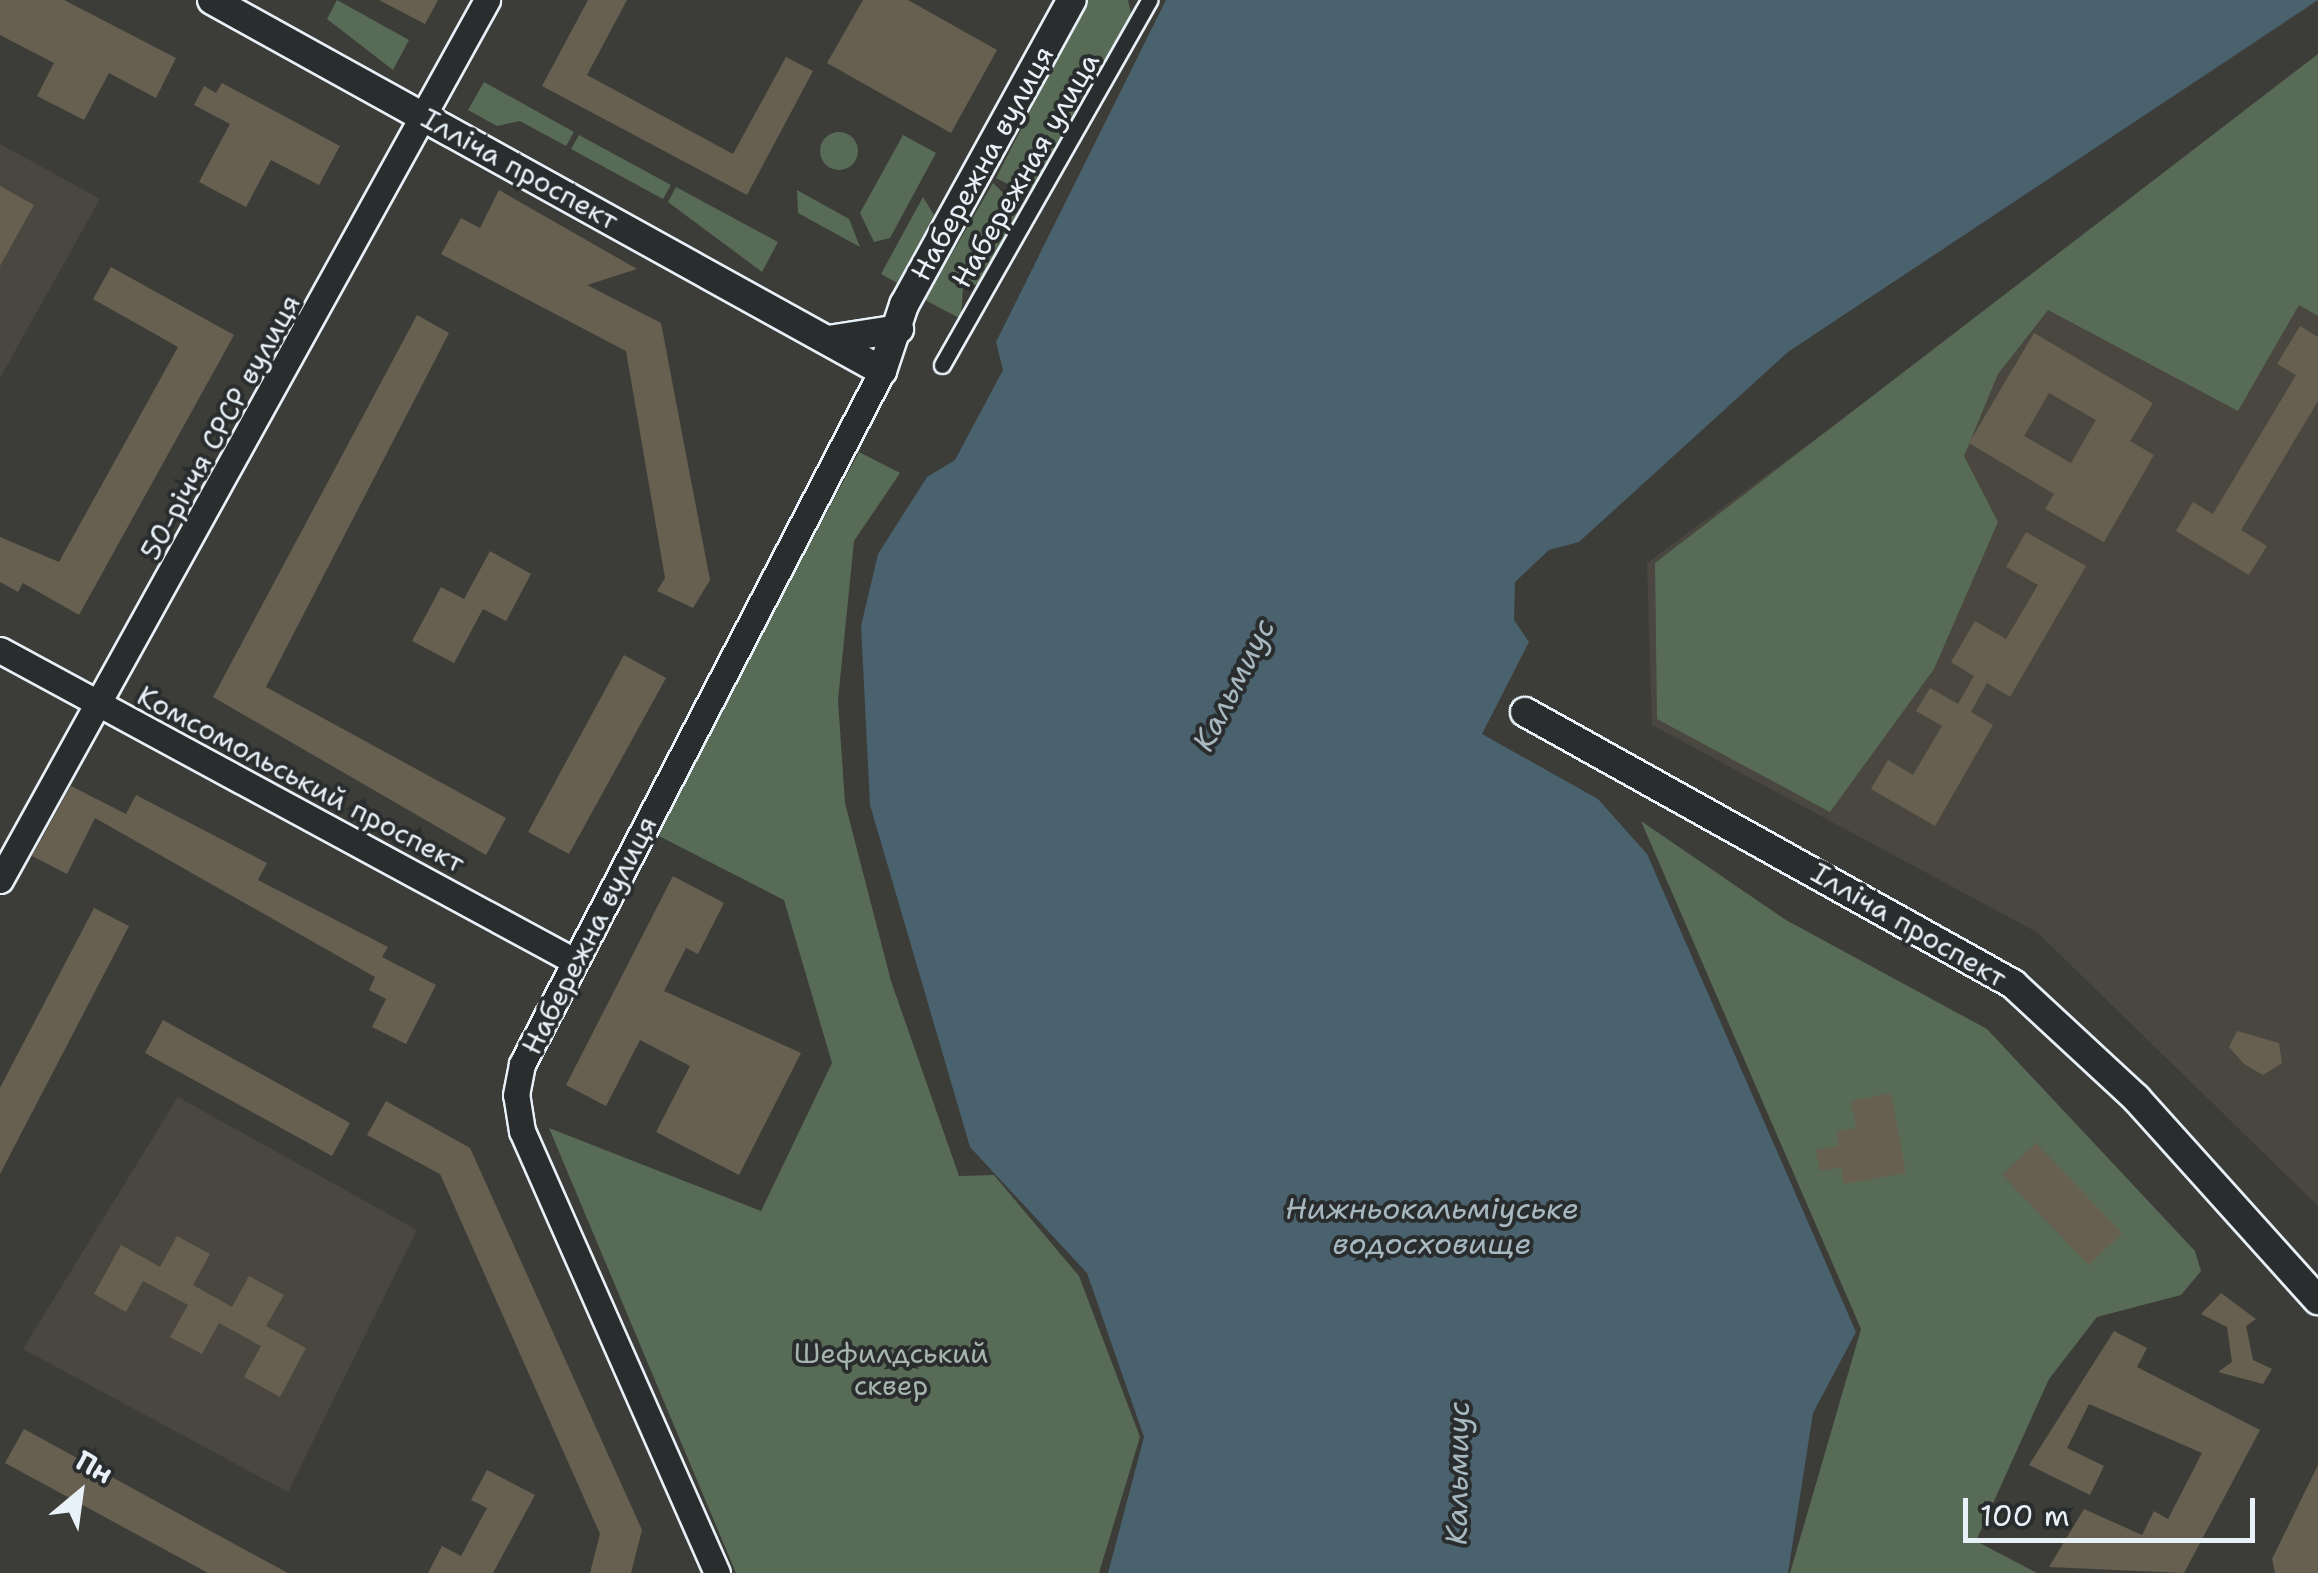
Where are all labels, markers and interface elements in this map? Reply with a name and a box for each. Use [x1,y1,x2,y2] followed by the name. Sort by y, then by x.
[903,40,1061,286] street label: Набережна вулиця
[944,47,1106,293] street label: Набережная улица
[416,101,624,237] street label: Ілліча проспект
[133,288,307,566] street label: 50-річчя СРСР вулиця
[1185,613,1283,757] water label: Кальмиус
[132,678,470,880] street label: Комсомольський проспект
[514,810,664,1060] street label: Набережна вулиця
[1806,856,2012,994] street label: Ілліча проспект
[1285,1191,1579,1262] water label: Нижньокальміуське водосховище
[794,1336,988,1402] park label: Шефилдський сквер
[1439,1401,1477,1545] water label: Кальмиус
[69,1441,120,1492] text: Пн
[30,1443,130,1543] north arrow
[1968,1478,2260,1540] scale bar
[1980,1495,2070,1536] text: 100 m

